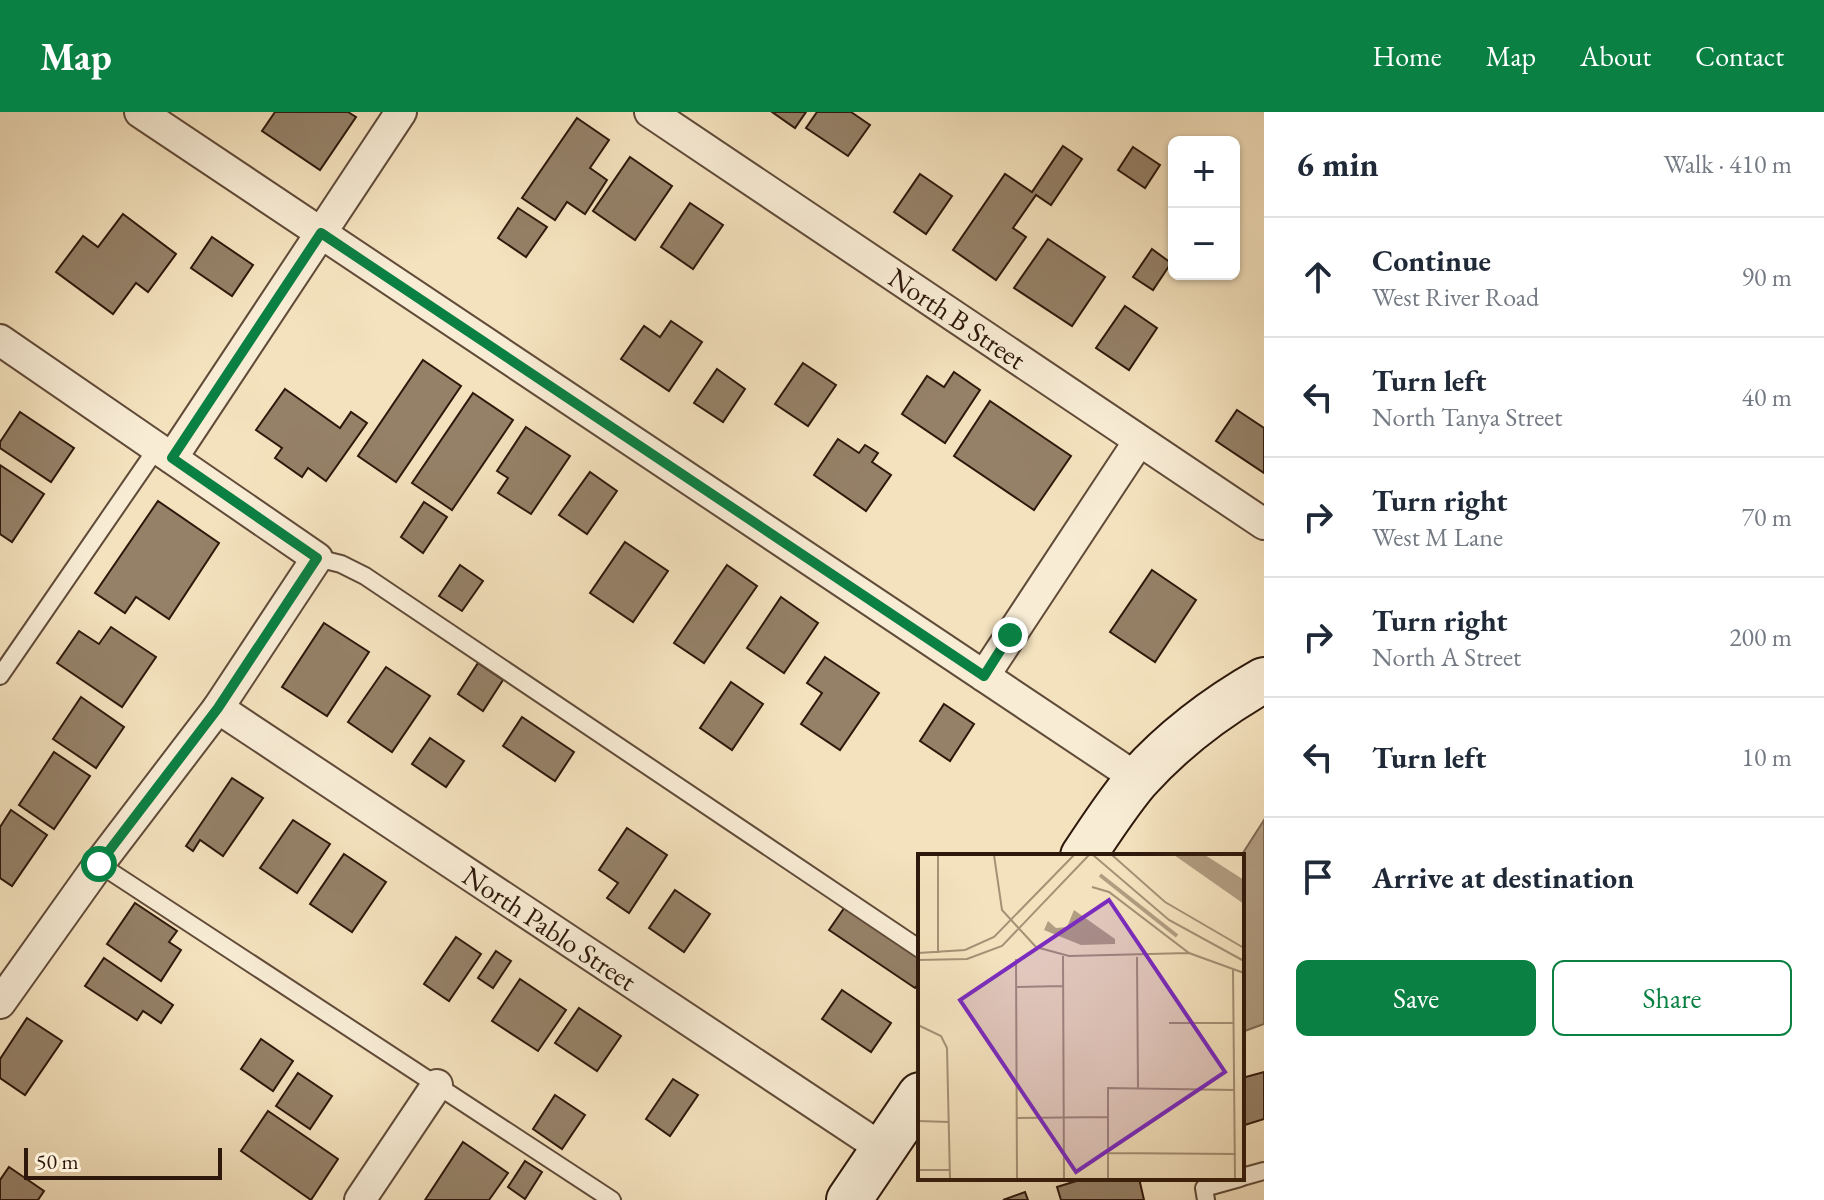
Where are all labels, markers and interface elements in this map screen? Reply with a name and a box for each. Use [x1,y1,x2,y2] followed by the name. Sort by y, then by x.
[40,32,112,81] text: Map
[1372,38,1442,74] text: Home
[1486,38,1536,74] text: Map
[1580,38,1651,74] text: About
[1695,38,1784,74] text: Contact
[1168,136,1240,280] map controls
[1168,136,1240,208] button: +
[1296,142,1379,186] text: 6 min
[1664,147,1792,181] text: Walk · 410 m
[1168,208,1240,280] button: −
[1372,241,1491,280] text: Continue
[1296,255,1340,299] icon: ahead
[882,259,1033,377] street label: North B Street
[1742,260,1792,294] text: 90 m
[1372,280,1539,314] text: West River Road
[1372,361,1486,400] text: Turn left
[1296,375,1340,419] icon: left
[1742,380,1792,414] text: 40 m
[1372,400,1562,434] text: North Tanya Street
[1372,481,1508,520] text: Turn right
[1296,495,1340,539] icon: right
[1742,500,1792,534] text: 70 m
[1372,520,1503,554] text: West M Lane
[1372,601,1508,640] text: Turn right
[1296,615,1340,659] icon: right
[992,617,1028,653] route end
[1729,620,1792,654] text: 200 m
[1372,640,1521,674] text: North A Street
[1296,735,1340,779] icon: left
[1372,738,1486,777] text: Turn left
[1742,740,1792,774] text: 10 m
[81,846,117,882] route start
[918,854,1244,1180] inset map
[1296,855,1340,899] icon: arrive
[456,857,644,999] street label: North Pablo Street
[1372,858,1634,897] text: Arrive at destination
[1296,960,1536,1036] button: Save
[1552,960,1792,1036] button: Share
[24,1144,222,1180] scale bar
[36,1147,79,1176] text: 50 m

